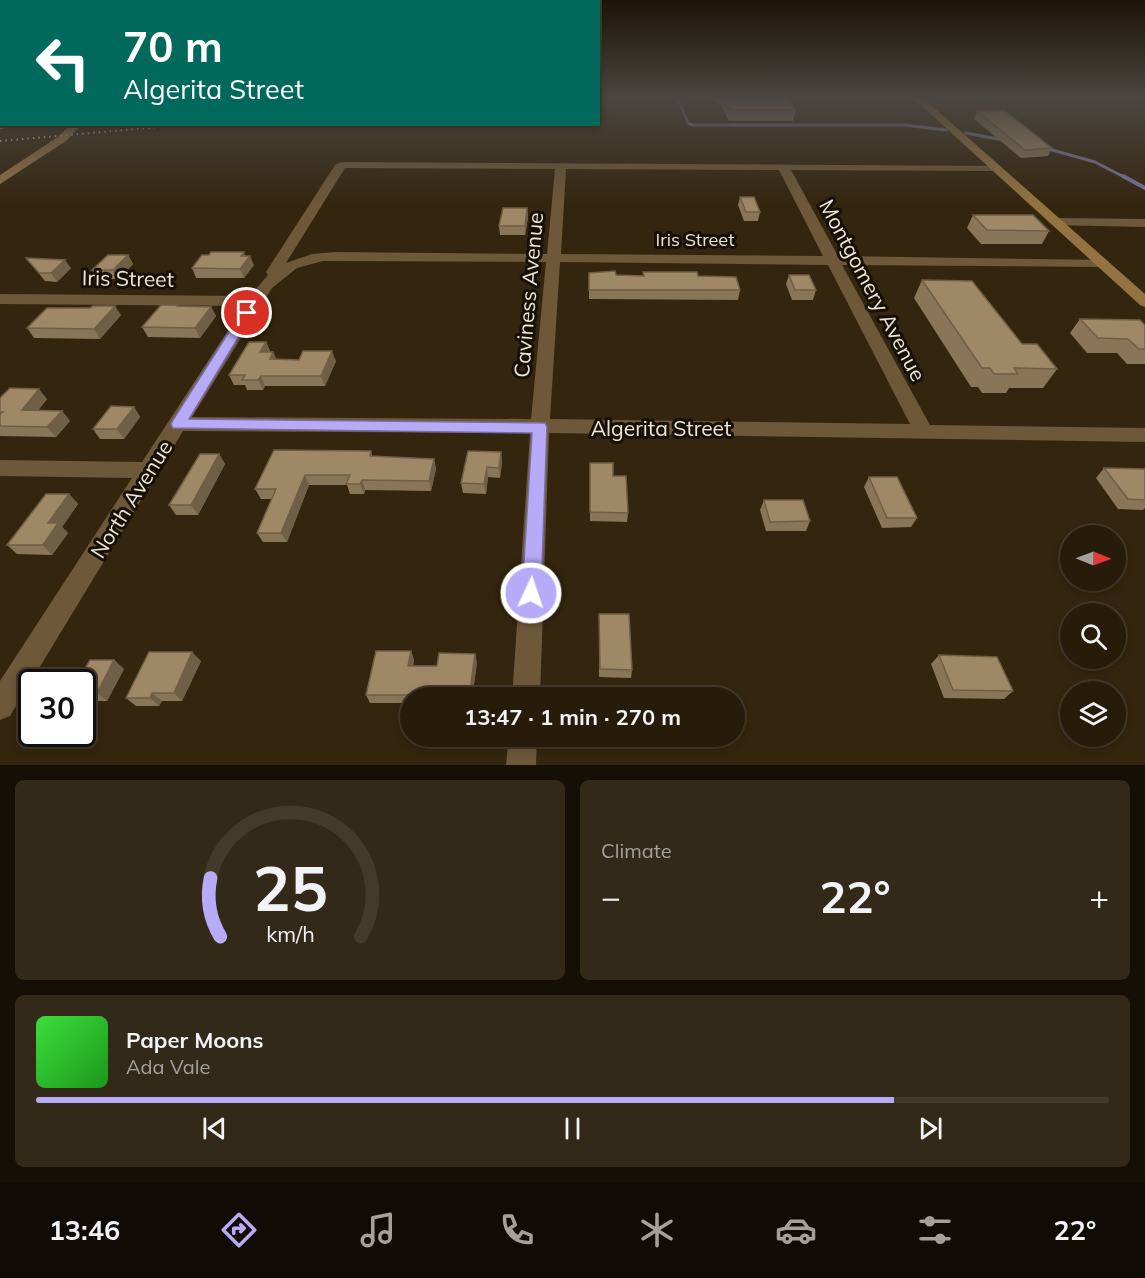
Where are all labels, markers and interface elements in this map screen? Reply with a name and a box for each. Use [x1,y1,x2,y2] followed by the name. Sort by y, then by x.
[123,20,223,73] text: 70 m
[24,24,102,102] icon: left
[123,72,304,106] text: Algerita Street
[814,195,932,385] street label: Montgomery Avenue
[508,211,548,379] street label: Caviness Avenue
[656,228,734,251] street label: Iris Street
[82,264,174,292] street label: Iris Street
[221,287,272,338] pin
[230,296,263,329] icon: arrive
[591,415,731,441] street label: Algerita Street
[84,435,178,563] street label: North Avenue
[1060,525,1126,591] north arrow
[1060,525,1126,747] map controls
[499,561,563,625] position arrow
[1060,603,1126,669] button: search
[18,669,96,747] speed limit sign: 30
[1060,681,1126,747] button: layers
[464,703,681,731] text: 13:47 · 1 min · 270 m
[601,838,672,863] text: Climate
[253,848,327,927] text: 25
[819,868,891,924] text: 22°
[601,876,621,917] text: −
[1089,876,1109,917] text: +
[266,920,314,947] text: km/h
[126,1026,264,1054] text: Paper Moons
[126,1054,210,1079] text: Ada Vale
[198,1112,231,1145] icon: previous
[556,1112,589,1145] icon: pause
[914,1112,947,1145] icon: next
[218,1209,260,1251] icon: directions
[357,1209,399,1251] icon: music
[496,1209,538,1251] icon: phone
[636,1209,678,1251] icon: climate
[775,1209,817,1251] icon: car
[914,1209,956,1251] icon: filters
[49,1213,120,1247] text: 13:46
[1054,1213,1096,1247] text: 22°

